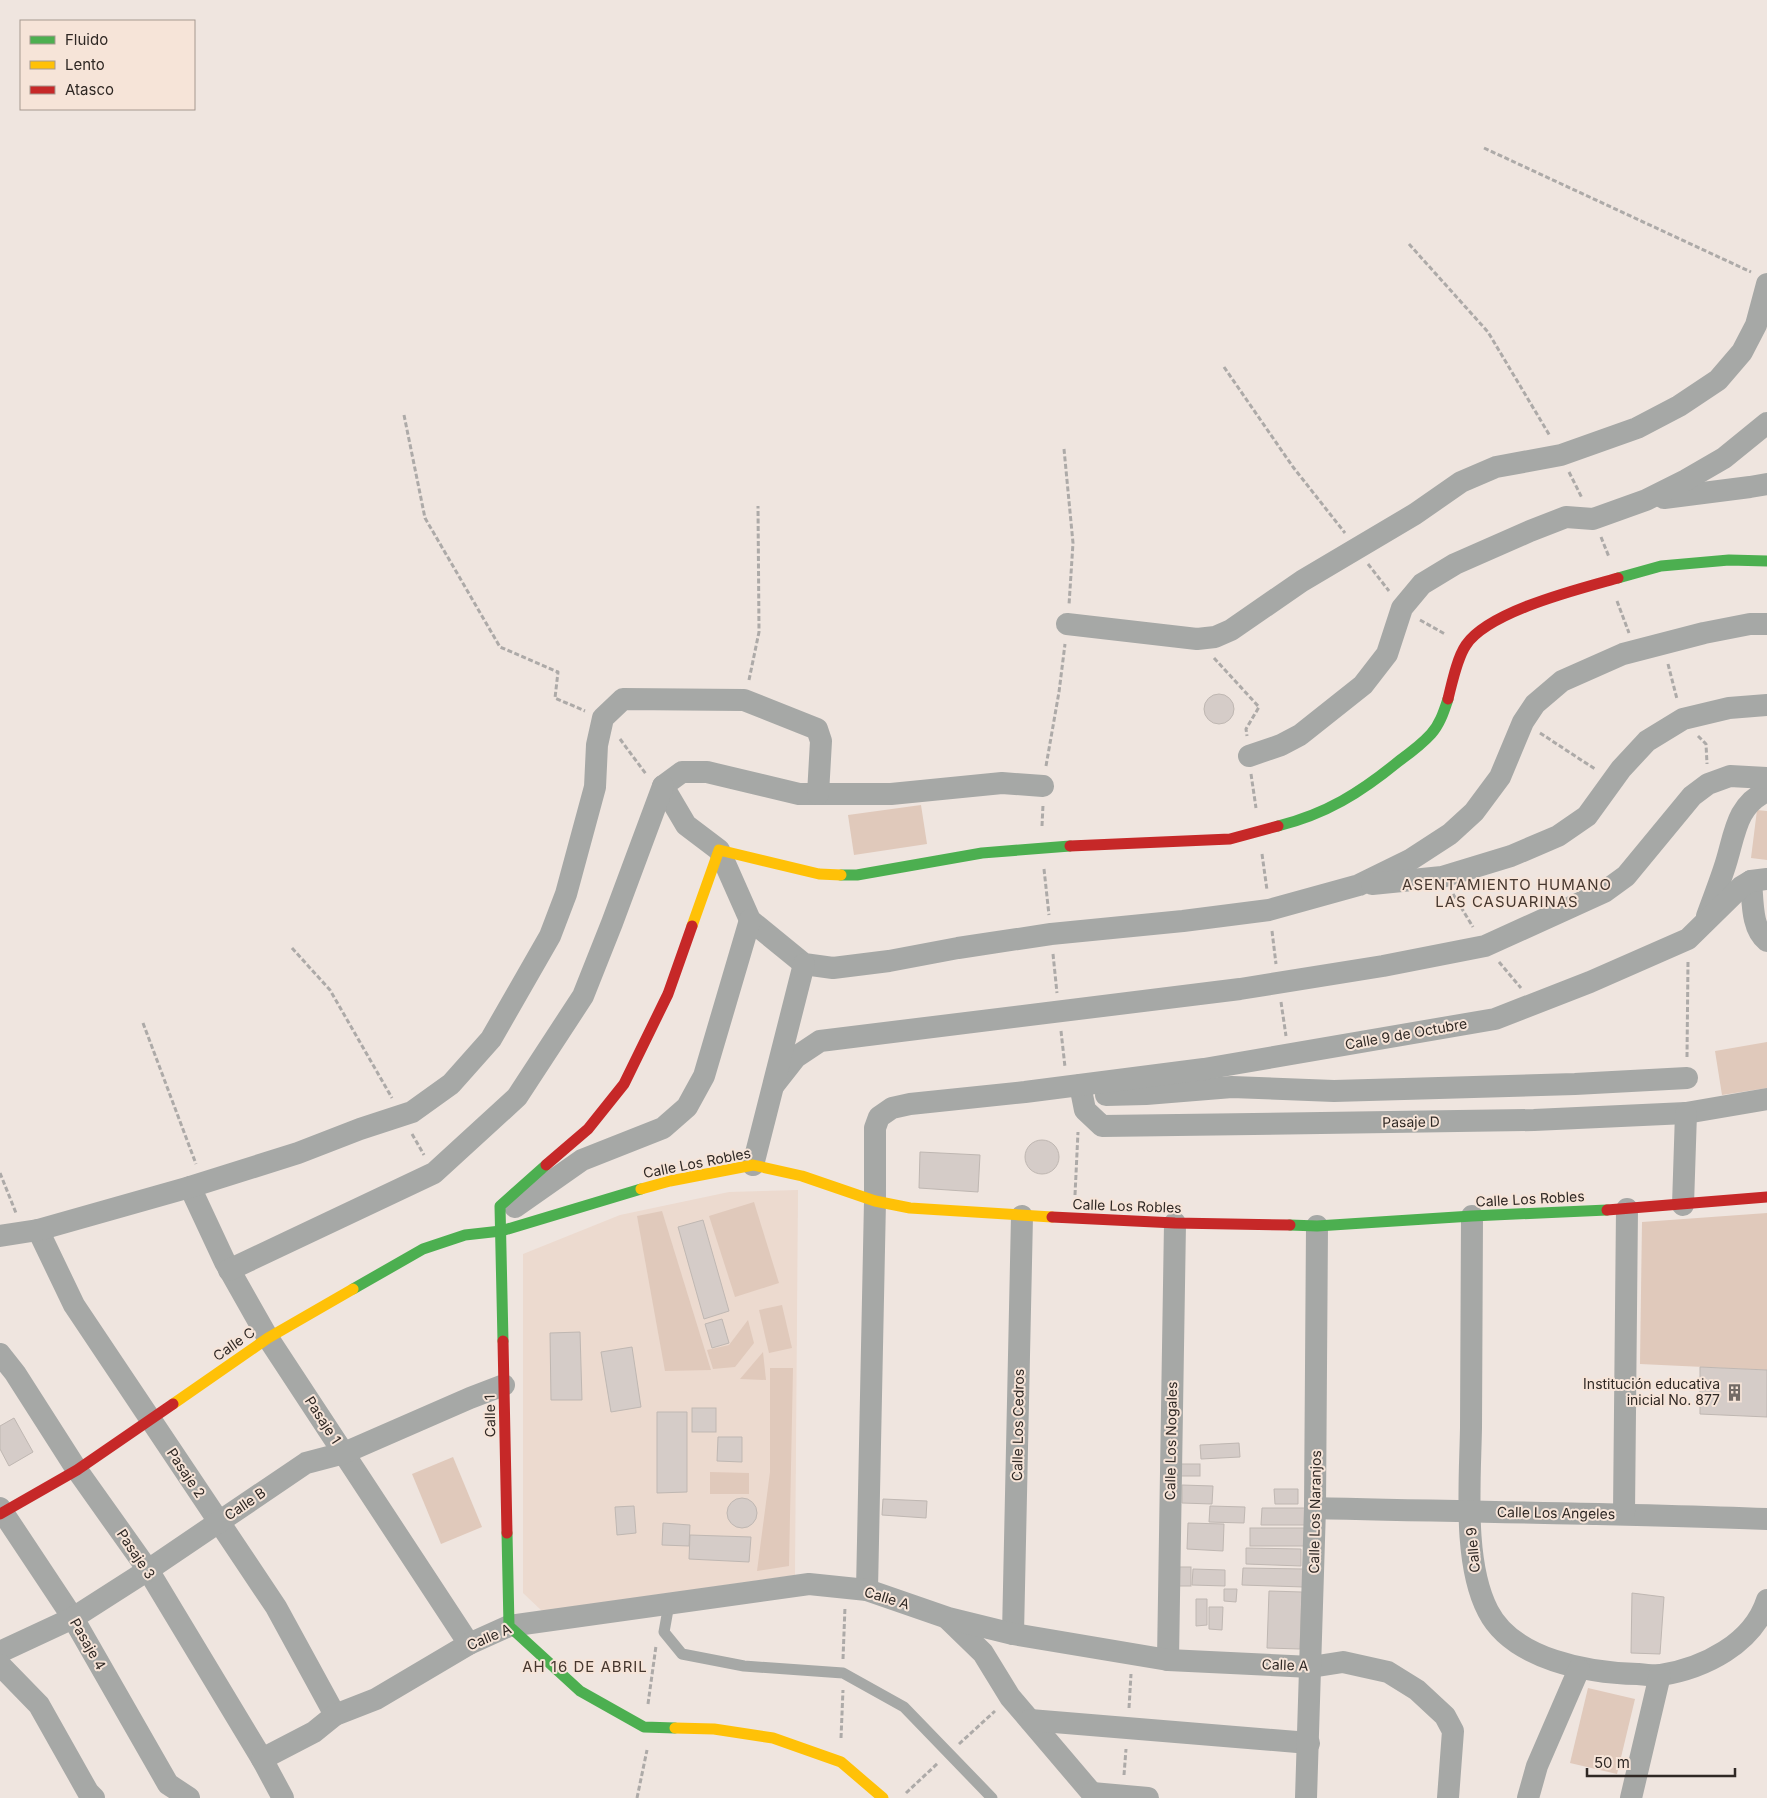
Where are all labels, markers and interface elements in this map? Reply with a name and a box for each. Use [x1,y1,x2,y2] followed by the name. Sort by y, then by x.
[20,20,195,110] legend
[65,30,108,49] text: Fluido
[65,55,105,74] text: Lento
[65,80,114,99] text: Atasco
[1402,875,1612,911] district label: ASENTAMIENTO HUMANO LAS CASUARINAS
[1344,1014,1468,1053] street label: Calle 9 de Octubre
[1382,1112,1440,1131] street label: Pasaje D
[642,1144,752,1181] street label: Calle Los Robles
[1475,1187,1585,1210] street label: Calle Los Robles
[1072,1195,1182,1216] street label: Calle Los Robles
[210,1323,258,1364] street label: Calle C
[1008,1369,1027,1481] street label: Calle Los Cedros
[1583,1375,1720,1408] place label: Institución educativa inicial No. 877
[1161,1381,1180,1501] street label: Calle Los Nogales
[1724,1382,1744,1402] building icon: Institución educativa inicial No. 877
[302,1393,345,1447] street label: Pasaje 1
[481,1395,498,1437] street label: Calle 1
[164,1445,209,1501] street label: Pasaje 2
[1305,1450,1324,1574] street label: Calle Los Naranjos
[221,1484,269,1524] street label: Calle B
[1497,1503,1615,1522] street label: Calle Los Angeles
[114,1526,159,1582] street label: Pasaje 3
[1462,1527,1483,1574] street label: Calle 9
[862,1583,912,1613] street label: Calle A
[67,1615,110,1673] street label: Pasaje 4
[464,1619,514,1653] street label: Calle A
[1261,1655,1309,1674] street label: Calle A
[522,1657,648,1676] district label: AH 16 DE ABRIL
[1587,1746,1734,1778] scale bar
[1594,1753,1630,1772] text: 50 m

